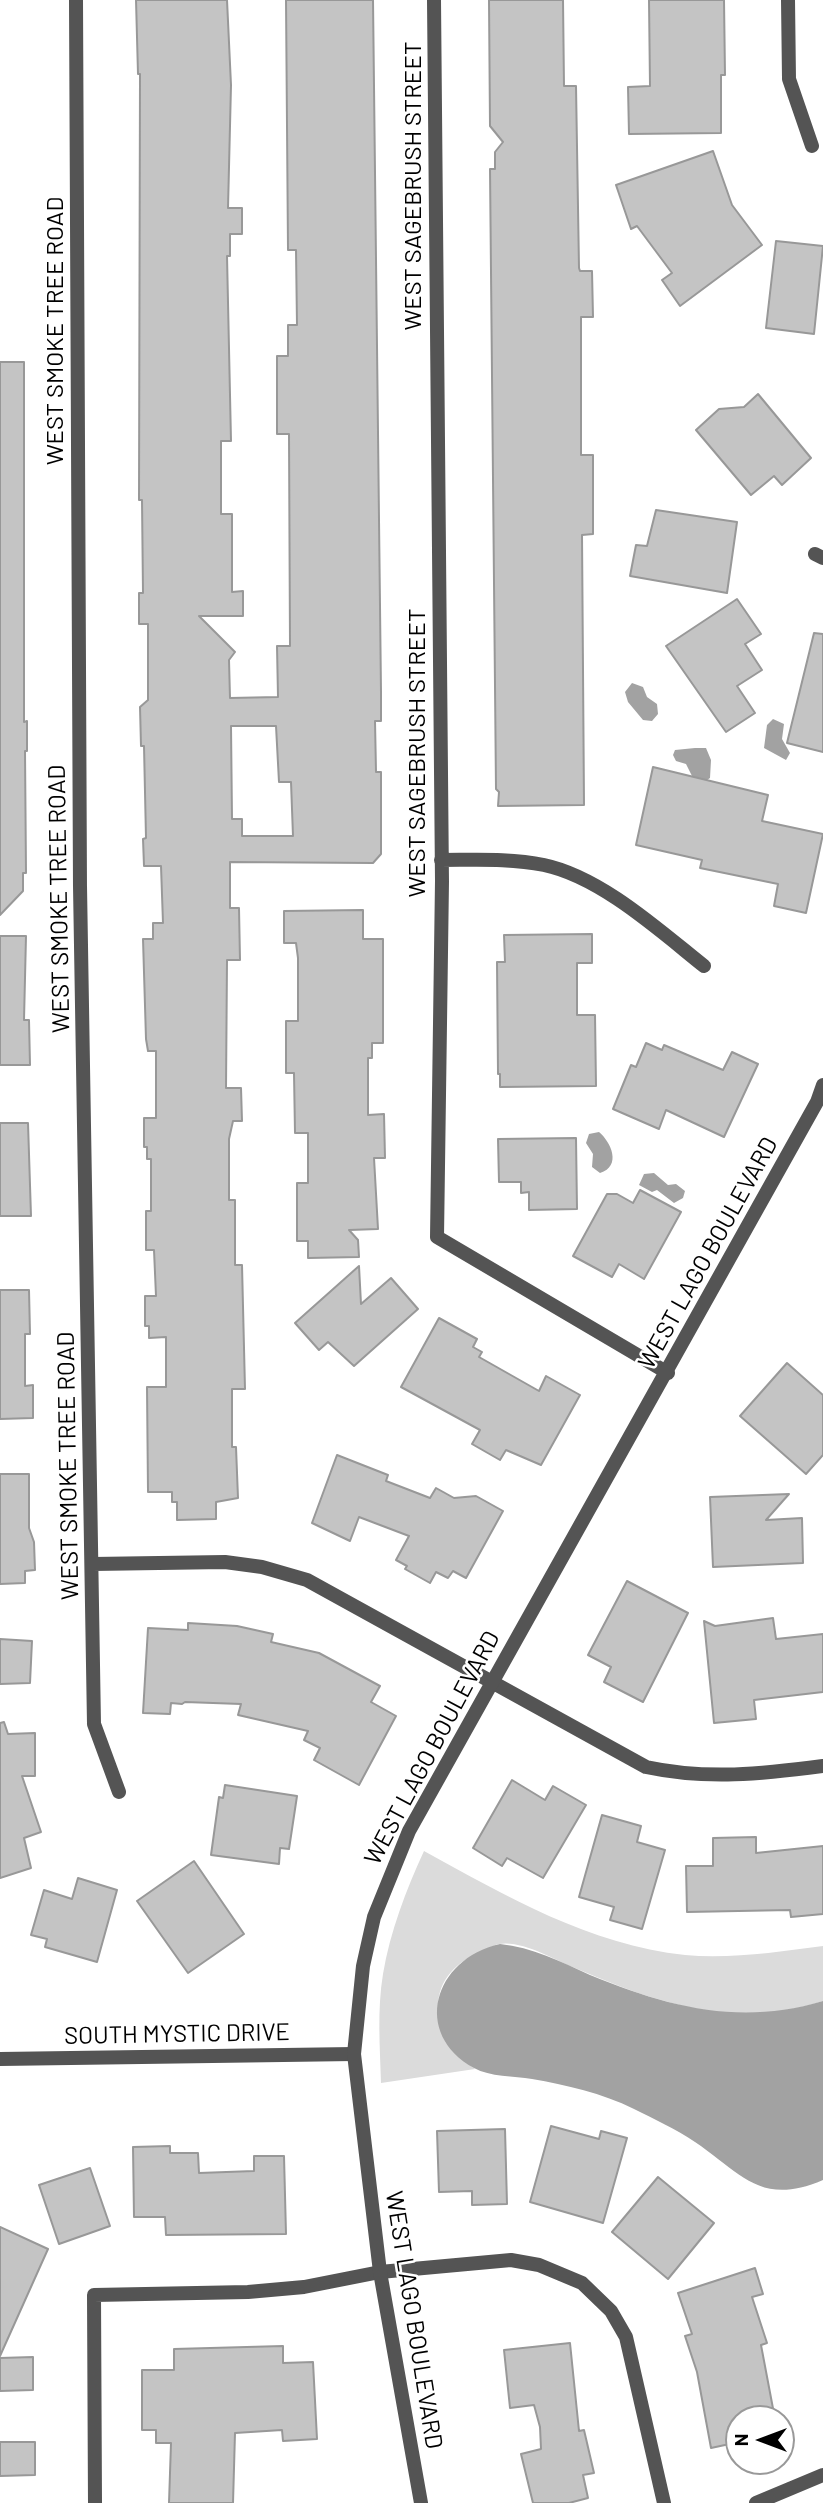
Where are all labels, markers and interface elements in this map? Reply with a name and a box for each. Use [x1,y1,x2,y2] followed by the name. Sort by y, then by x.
[399,41,427,331] street label: WEST SAGEBRUSH STREET
[41,197,69,465] street label: WEST SMOKE TREE ROAD
[403,608,431,898] street label: WEST SAGEBRUSH STREET
[42,765,76,1033] street label: WEST SMOKE TREE ROAD
[632,1132,784,1374] street label: WEST LAGO BOULEVARD
[51,1332,85,1600] street label: WEST SMOKE TREE ROAD
[358,1626,506,1870] street label: WEST LAGO BOULEVARD
[64,2018,290,2050] street label: SOUTH MYSTIC DRIVE
[379,2189,449,2451] street label: WEST LAGO BOULEVARD
[725,2405,795,2475] north arrow
[729,2434,752,2446] text: N

